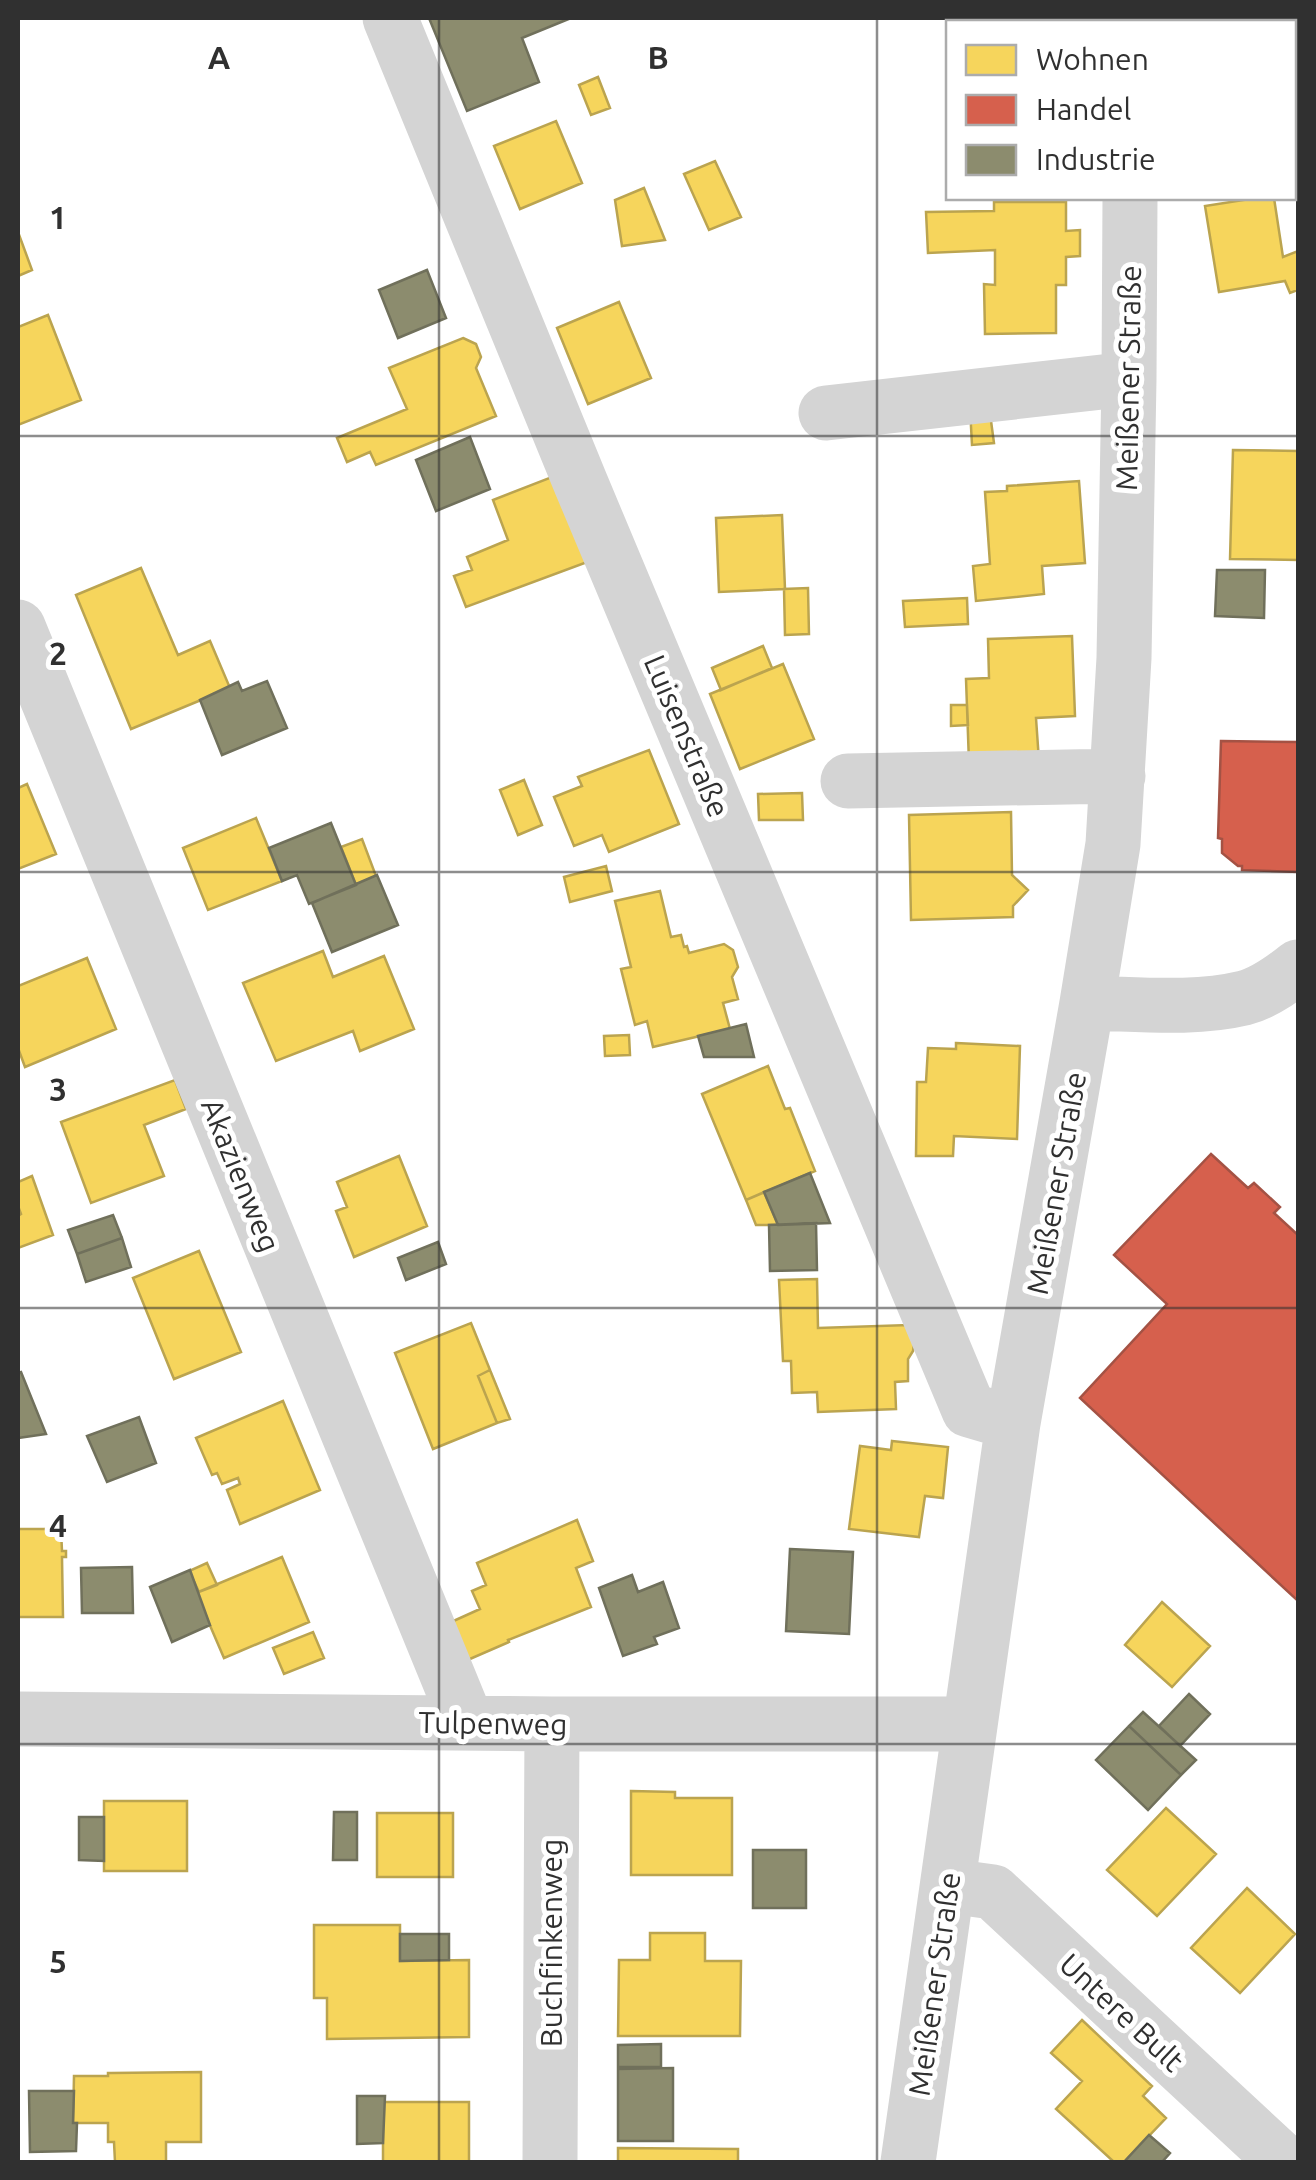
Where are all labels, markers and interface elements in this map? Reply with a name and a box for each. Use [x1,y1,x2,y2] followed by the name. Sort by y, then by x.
[946,20,1296,200] legend
[208,39,231,75] text: A
[647,39,669,75] text: B
[1036,42,1149,76] text: Wohnen
[1036,92,1132,126] text: Handel
[1036,142,1156,176] text: Industrie
[49,199,67,235] text: 1
[1109,265,1147,491] street label: Meißener Straße
[49,635,67,671] text: 2
[638,650,736,822] street label: Luisenstraße
[1020,1069,1092,1297] street label: Meißener Straße
[49,1071,67,1107] text: 3
[195,1094,287,1256] street label: Akazienweg
[49,1507,67,1543] text: 4
[418,1705,568,1741] street label: Tulpenweg
[534,1839,568,2047] street label: Buchfinkenweg
[901,1870,967,2098] street label: Meißener Straße
[49,1943,67,1979] text: 5
[1053,1946,1191,2078] street label: Untere Bult

